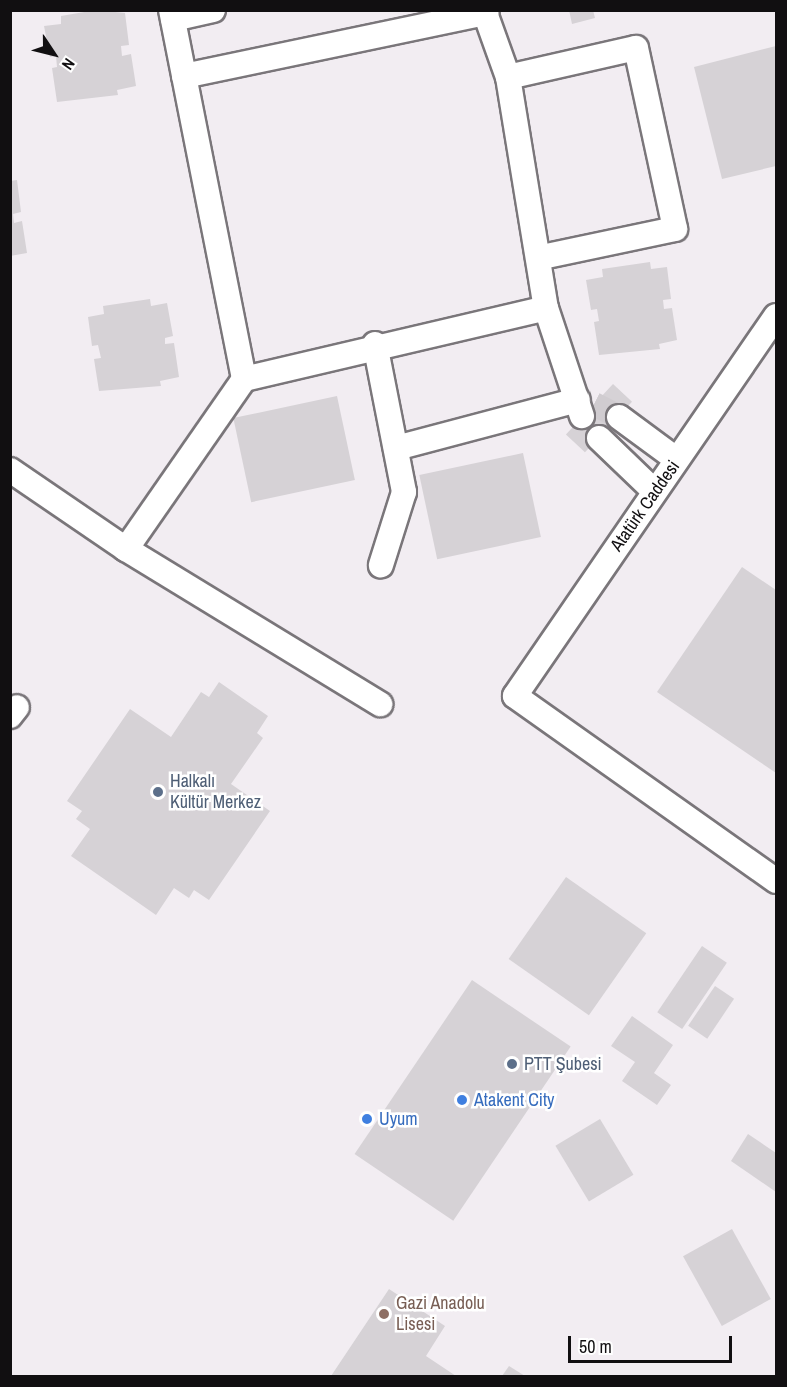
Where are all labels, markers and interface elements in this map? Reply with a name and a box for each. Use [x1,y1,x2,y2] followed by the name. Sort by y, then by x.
[24,24,84,84] north arrow
[57,54,80,75] text: N
[606,456,684,556] street label: Atatürk Caddesi
[170,771,261,814] place label: Halkalı Kültür Merkez
[151,785,165,799] marker: Halkalı Kültür Merkez
[524,1053,602,1075] place label: PTT Şubesi
[505,1057,519,1071] marker: PTT Şubesi
[474,1089,554,1111] place label: Atakent City
[455,1093,469,1107] marker: Atakent City
[379,1108,418,1130] place label: Uyum
[360,1112,374,1126] marker: Uyum
[396,1293,485,1336] place label: Gazi Anadolu Lisesi
[377,1307,391,1321] marker: Gazi Anadolu Lisesi
[571,1324,734,1362] scale bar
[579,1334,612,1359] text: 50 m

